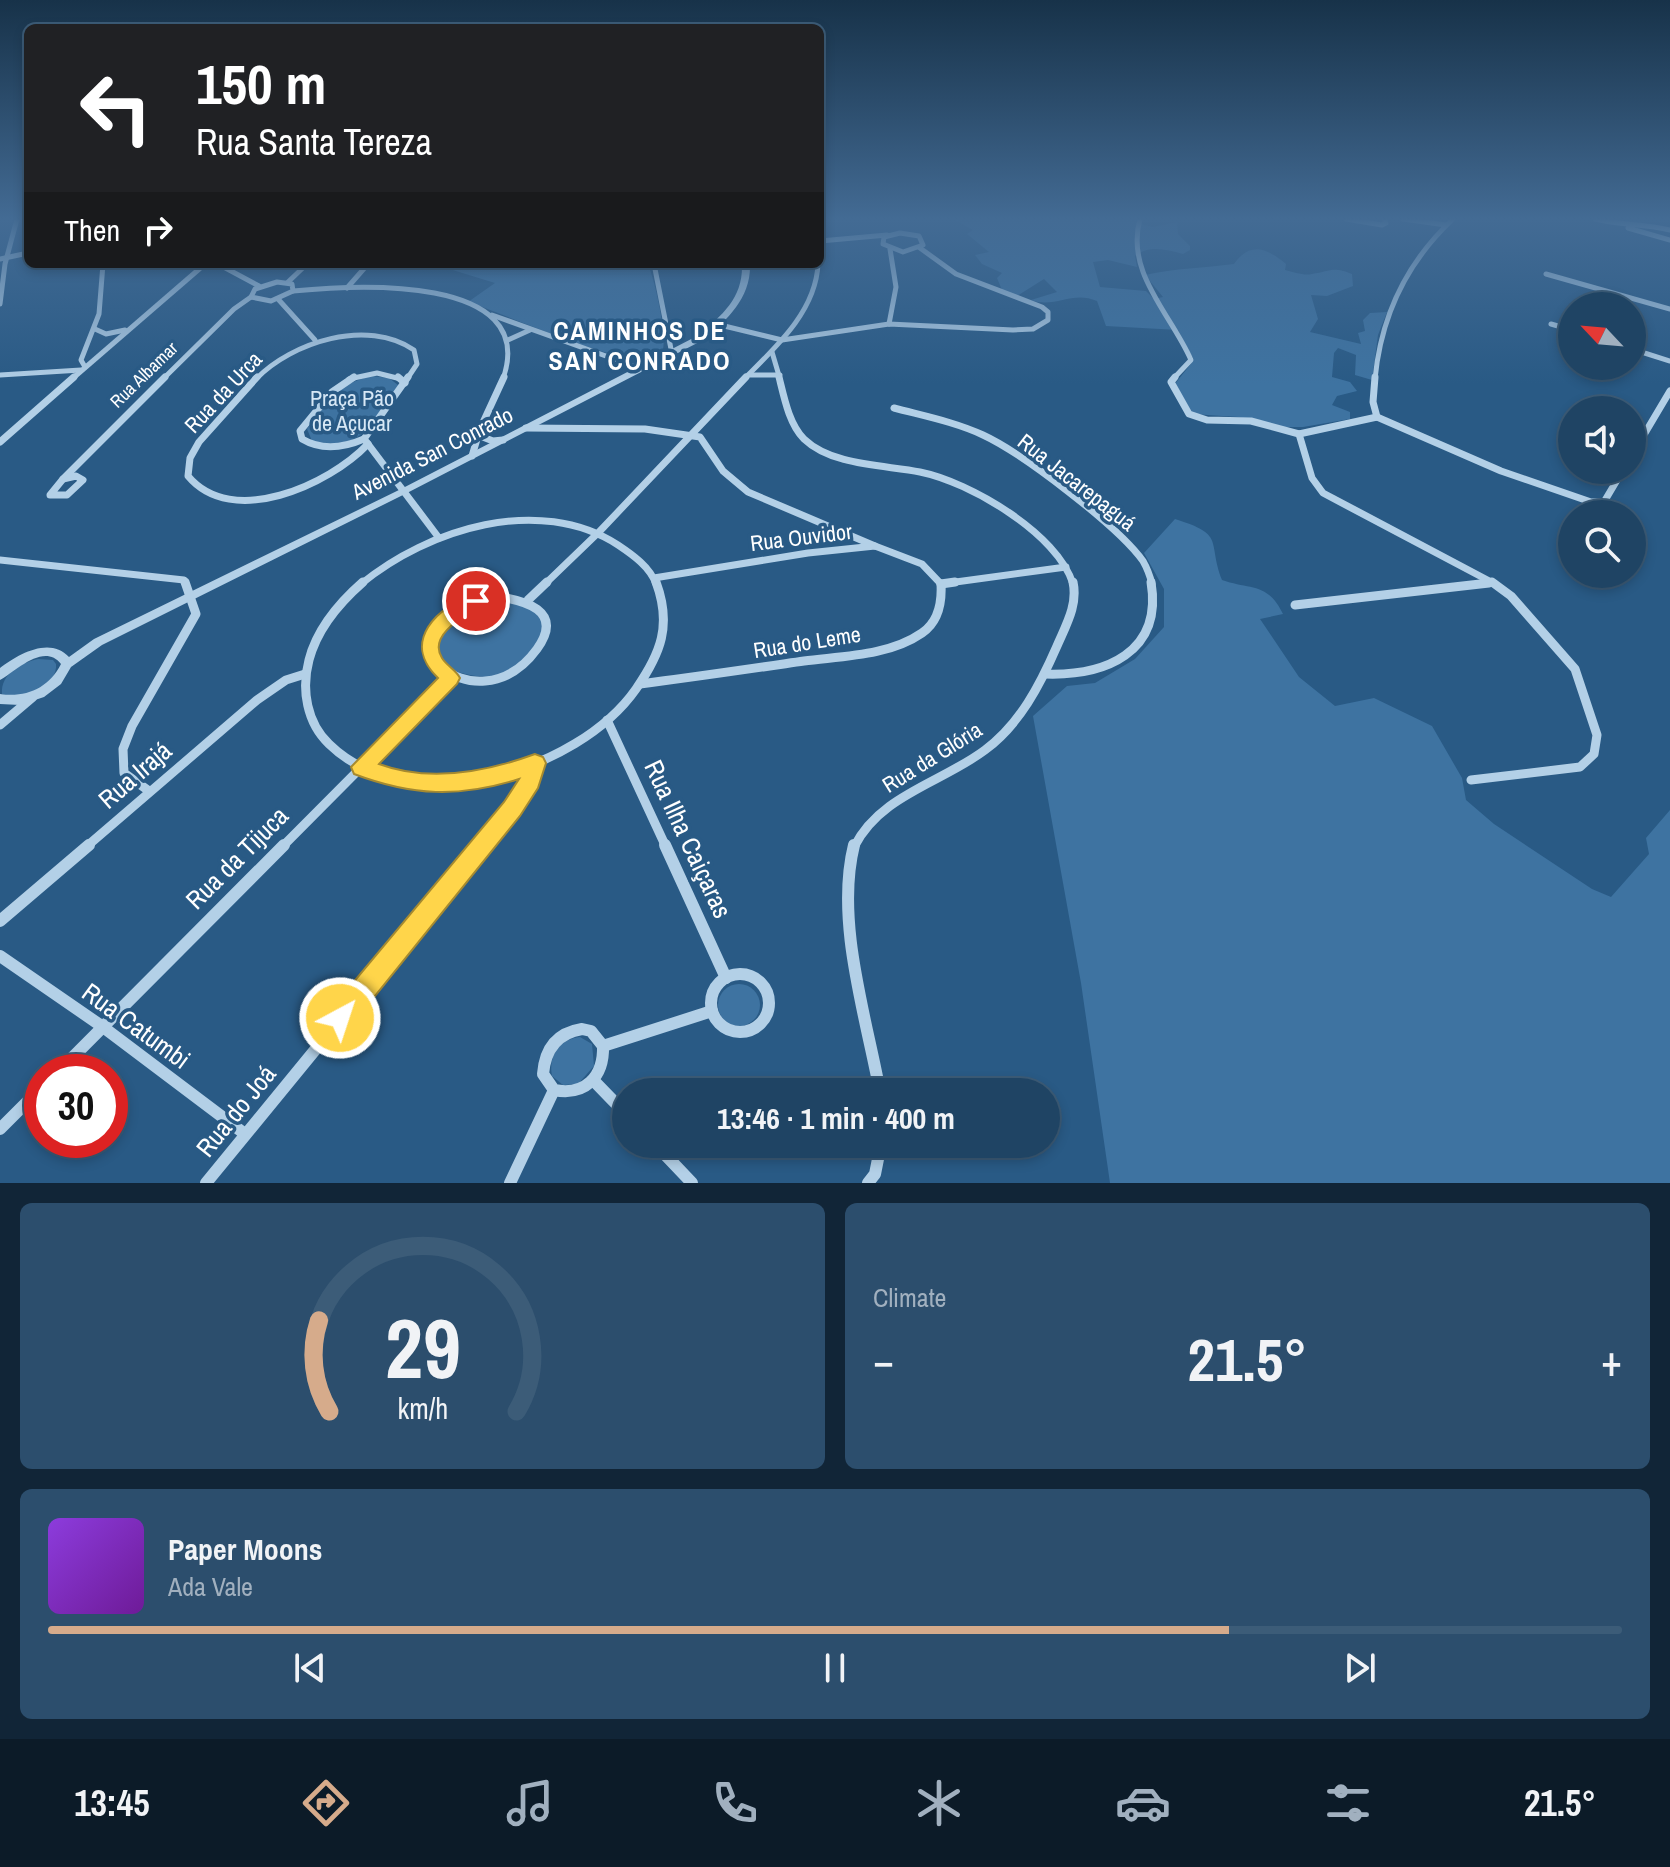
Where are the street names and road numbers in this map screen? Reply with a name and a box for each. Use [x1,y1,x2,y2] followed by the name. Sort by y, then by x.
[104,336,183,413] street label: Rua Albamar
[177,345,269,439] street label: Rua da Urca
[345,399,518,507] street label: Avenida San Conrado
[1012,426,1142,538] street label: Rua Jacarepaguá
[748,516,854,558] street label: Rua Ouvidor
[751,619,863,665] street label: Rua do Leme
[876,715,988,799] street label: Rua da Glória
[91,733,179,816] street label: Rua Irajá
[637,754,740,924] street label: Rua Ilha Caiçaras
[178,799,296,917] street label: Rua da Tijuca
[75,975,197,1077] street label: Rua Catumbi
[188,1057,284,1164] street label: Rua do Joá

